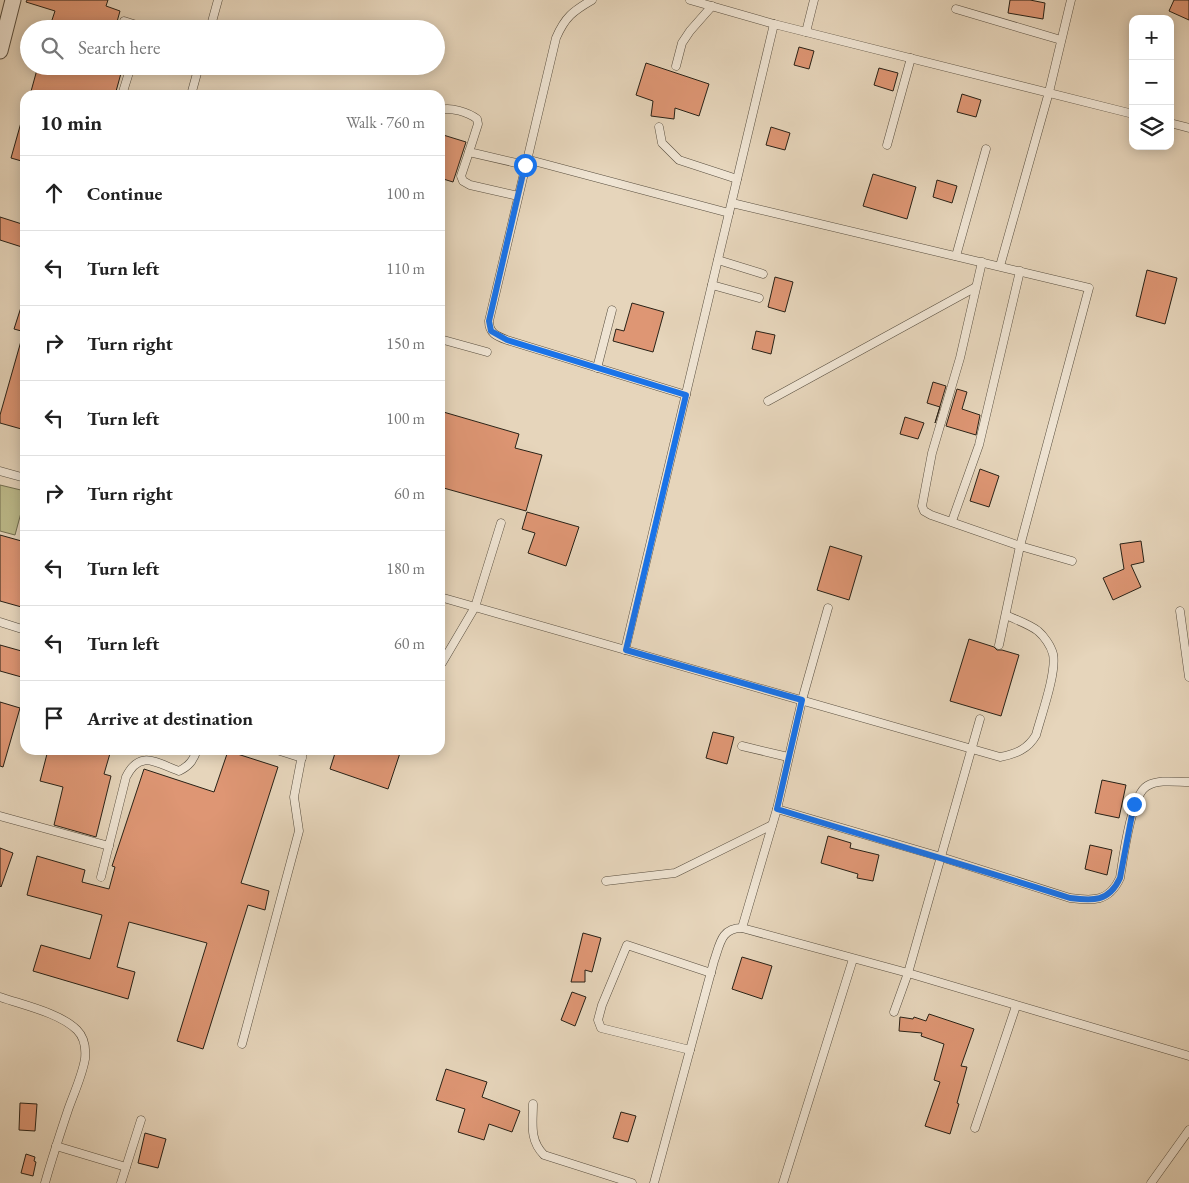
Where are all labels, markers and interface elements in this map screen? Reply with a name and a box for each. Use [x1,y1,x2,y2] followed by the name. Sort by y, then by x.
[1129,15,1174,150] map controls
[1129,15,1174,60] button: +
[20,20,445,75] search box
[38,34,66,62] icon: search
[78,35,160,60] text: Search here
[1129,60,1174,105] button: −
[1129,105,1174,150] button: layers
[40,109,102,136] text: 10 min
[346,112,425,133] text: Walk · 760 m
[514,154,537,177] route start
[40,179,68,207] icon: ahead
[87,181,162,206] text: Continue
[386,183,425,204] text: 100 m
[40,254,68,282] icon: left
[87,256,159,281] text: Turn left
[386,258,425,279] text: 110 m
[40,329,68,357] icon: right
[87,331,173,356] text: Turn right
[386,333,425,354] text: 150 m
[40,404,68,432] icon: left
[87,406,159,431] text: Turn left
[386,408,425,429] text: 100 m
[40,479,68,507] icon: right
[87,481,173,506] text: Turn right
[394,483,425,504] text: 60 m
[40,554,68,582] icon: left
[87,556,159,581] text: Turn left
[386,558,425,579] text: 180 m
[40,629,68,657] icon: left
[87,631,159,656] text: Turn left
[394,633,425,654] text: 60 m
[40,704,68,732] icon: arrive
[87,706,253,731] text: Arrive at destination
[1123,793,1146,816] route end

